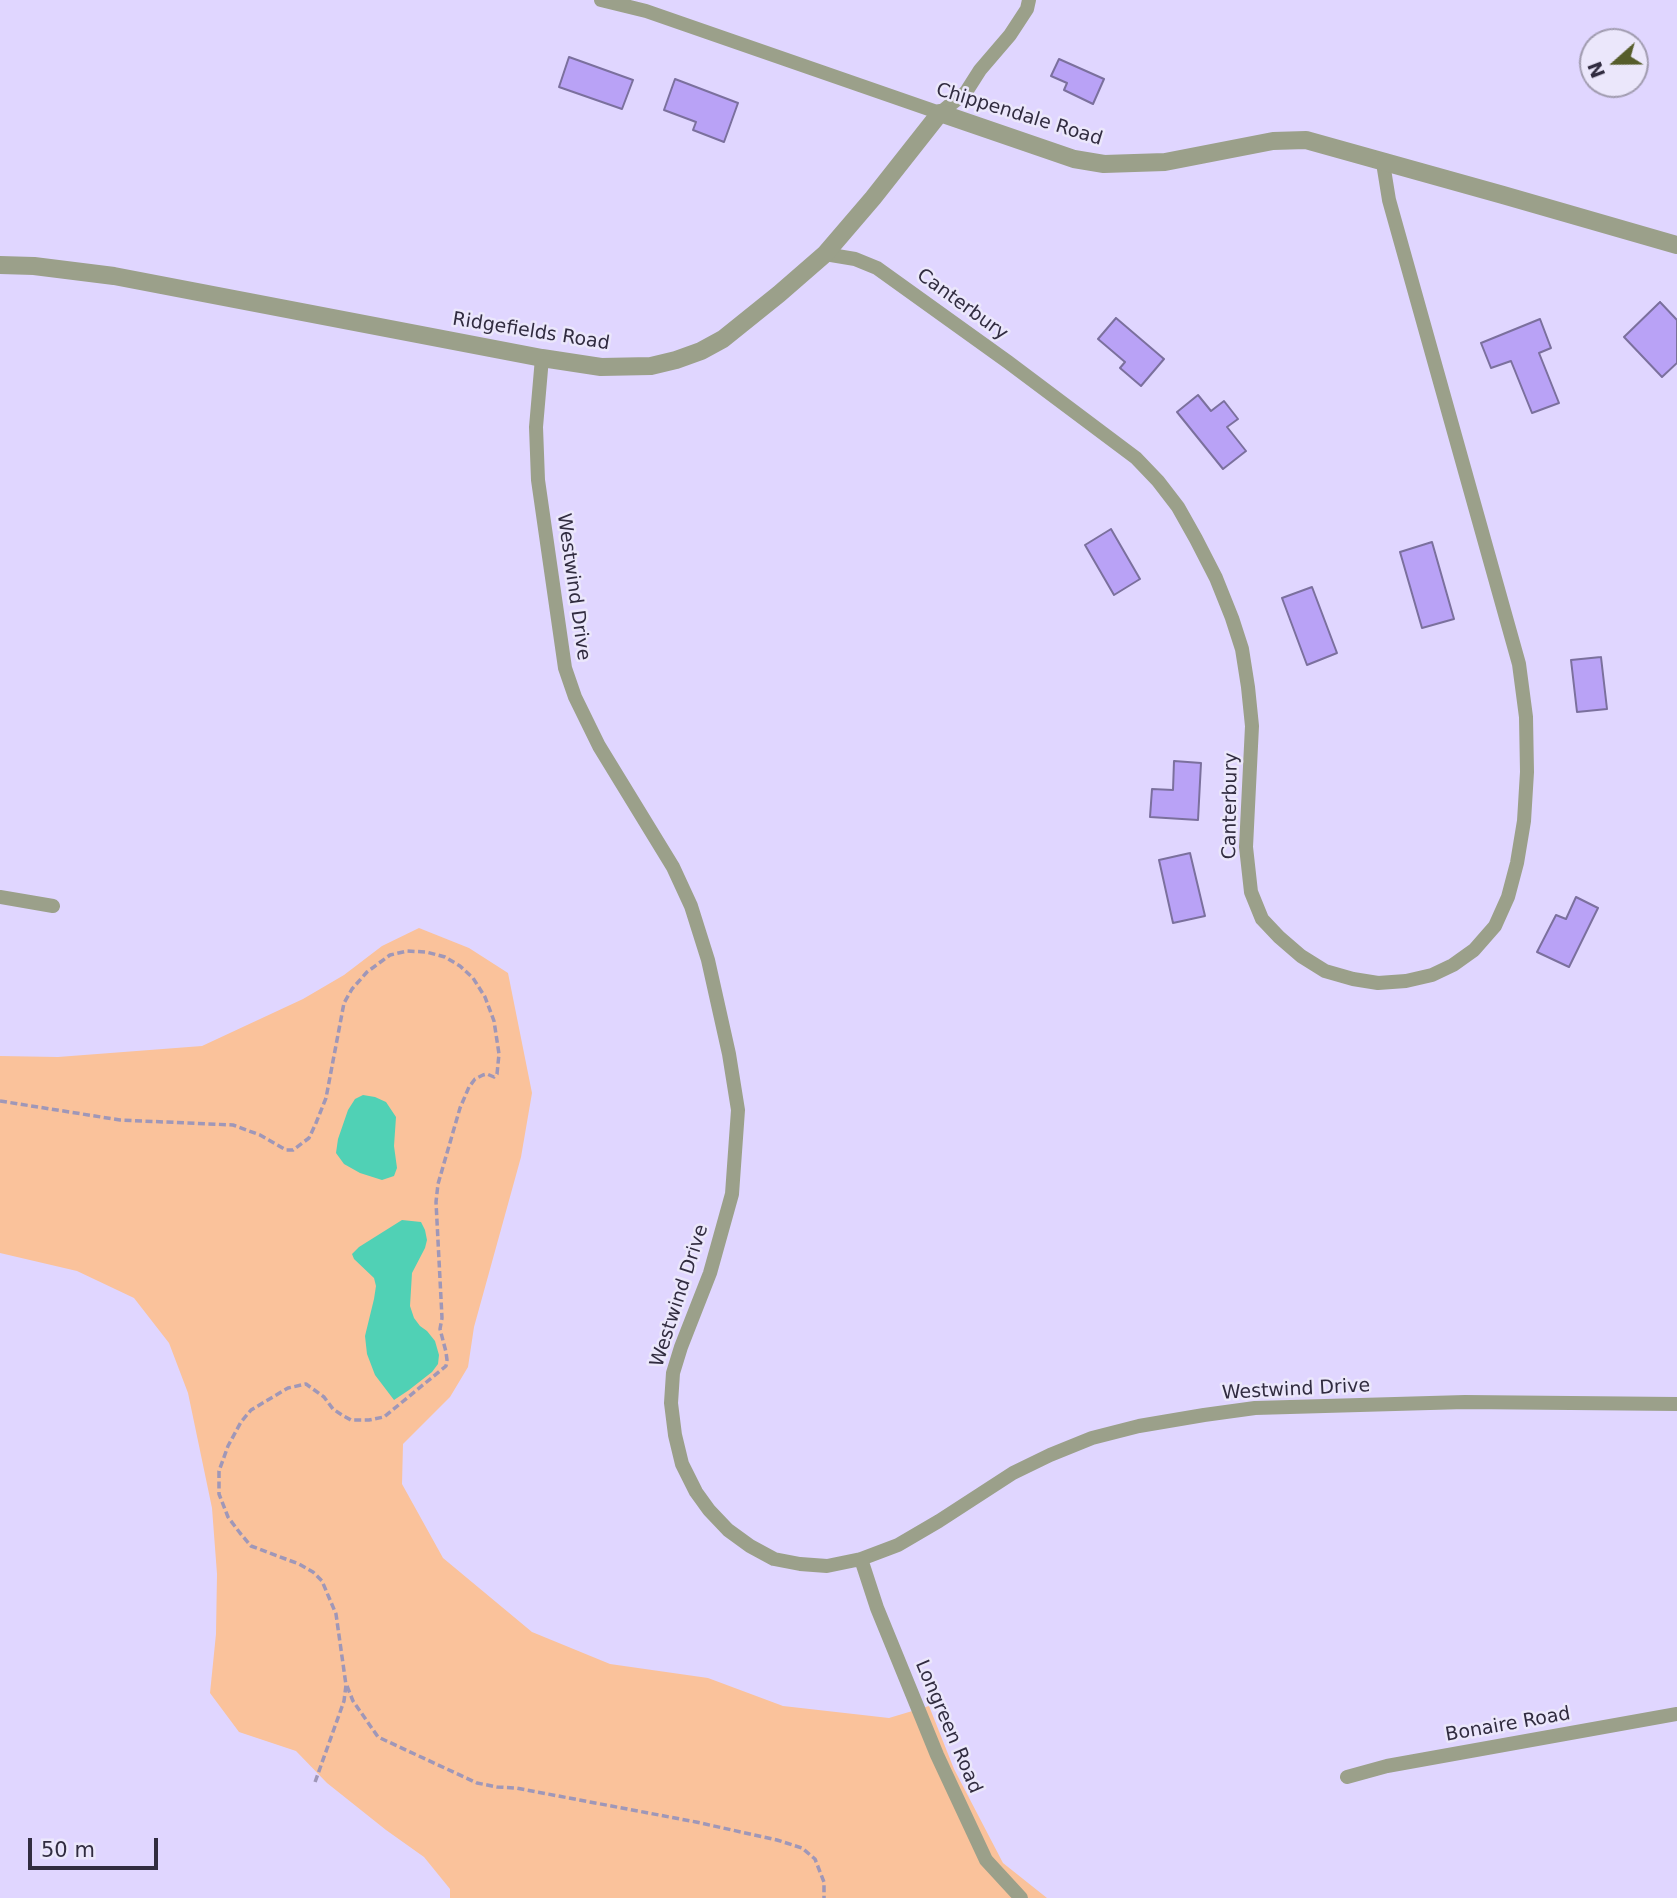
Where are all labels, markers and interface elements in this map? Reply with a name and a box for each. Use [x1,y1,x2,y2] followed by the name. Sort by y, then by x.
[1579,28,1649,98] north arrow
[1583,58,1609,81] text: N
[933,79,1105,151] street label: Chippendale Road
[912,264,1012,346] street label: Canterbury
[451,308,611,356] street label: Ridgefields Road
[551,512,595,662] street label: Westwind Drive
[1219,752,1243,860] street label: Canterbury
[646,1222,714,1370] street label: Westwind Drive
[1221,1375,1371,1405] street label: Westwind Drive
[910,1657,986,1797] street label: Longreen Road
[1444,1703,1572,1747] street label: Bonaire Road
[32,1825,161,1869] scale bar
[41,1838,95,1862] text: 50 m

